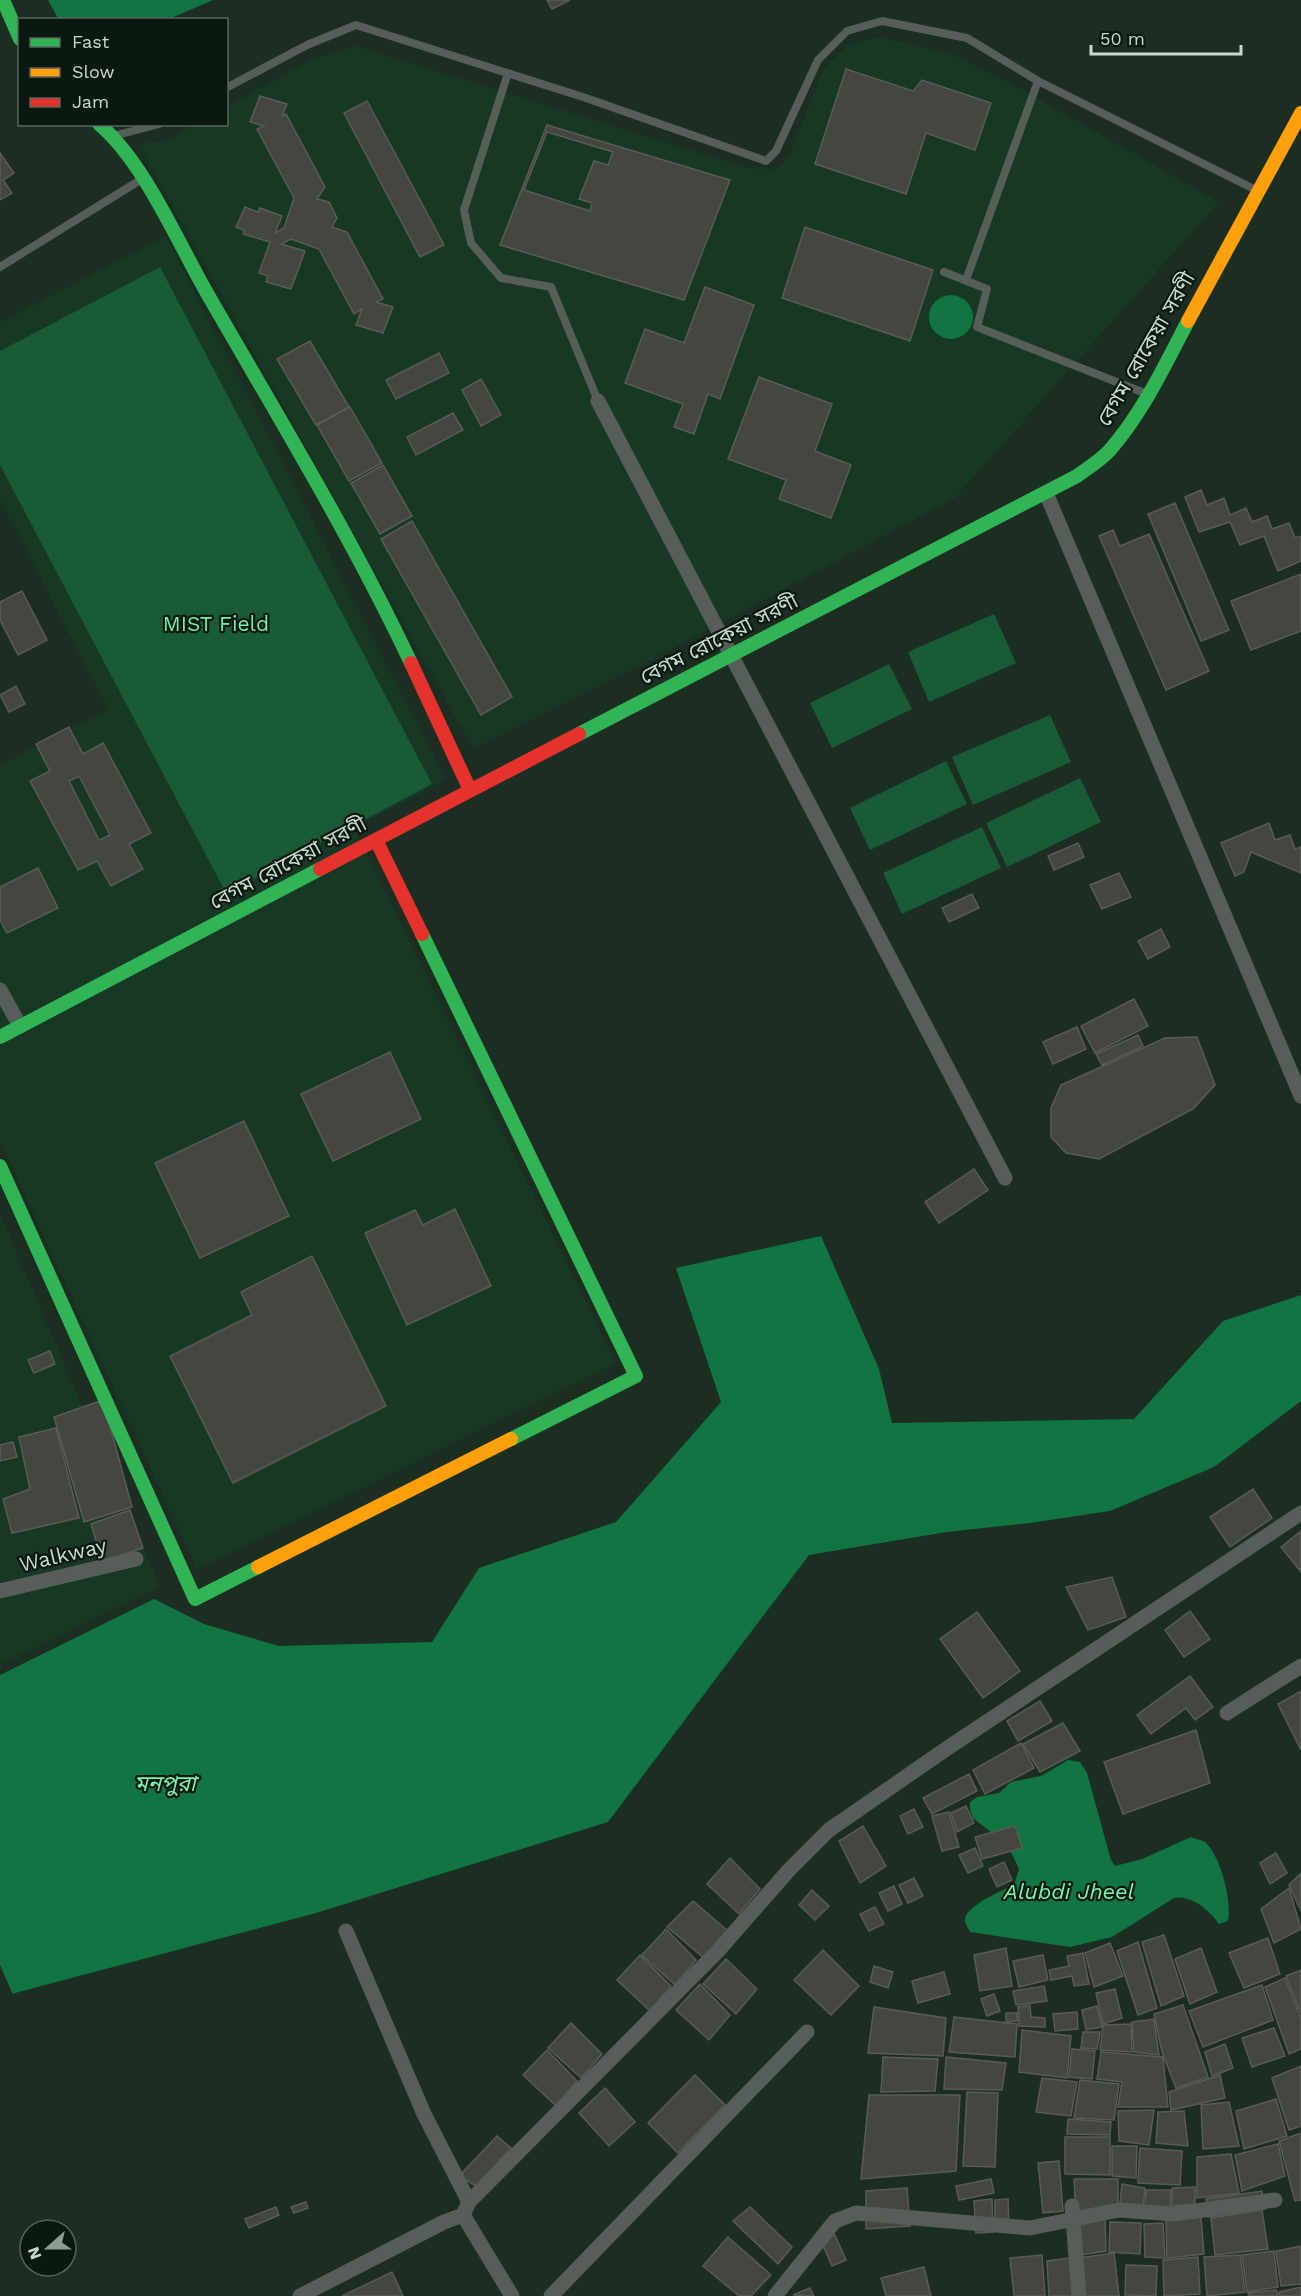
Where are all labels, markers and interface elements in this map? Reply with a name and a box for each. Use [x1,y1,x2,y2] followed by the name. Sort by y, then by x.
[18,18,228,126] legend
[1091,18,1241,56] scale bar
[1100,28,1145,49] text: 50 m
[72,31,110,52] text: Fast
[72,61,115,82] text: Slow
[72,91,109,112] text: Jam
[1091,267,1200,430] street label: বেগম রোকেয়া সরণী
[636,588,802,689] street label: বেগম রোকেয়া সরণী
[163,611,269,636] park label: MIST Field
[205,810,371,914] street label: বেগম রোকেয়া সরণী
[17,1532,109,1577] street label: Walkway
[134,1771,200,1797] water label: মনপুরা
[1003,1879,1135,1904] water label: Alubdi Jheel
[18,2218,78,2278] north arrow
[23,2244,45,2262] text: N

